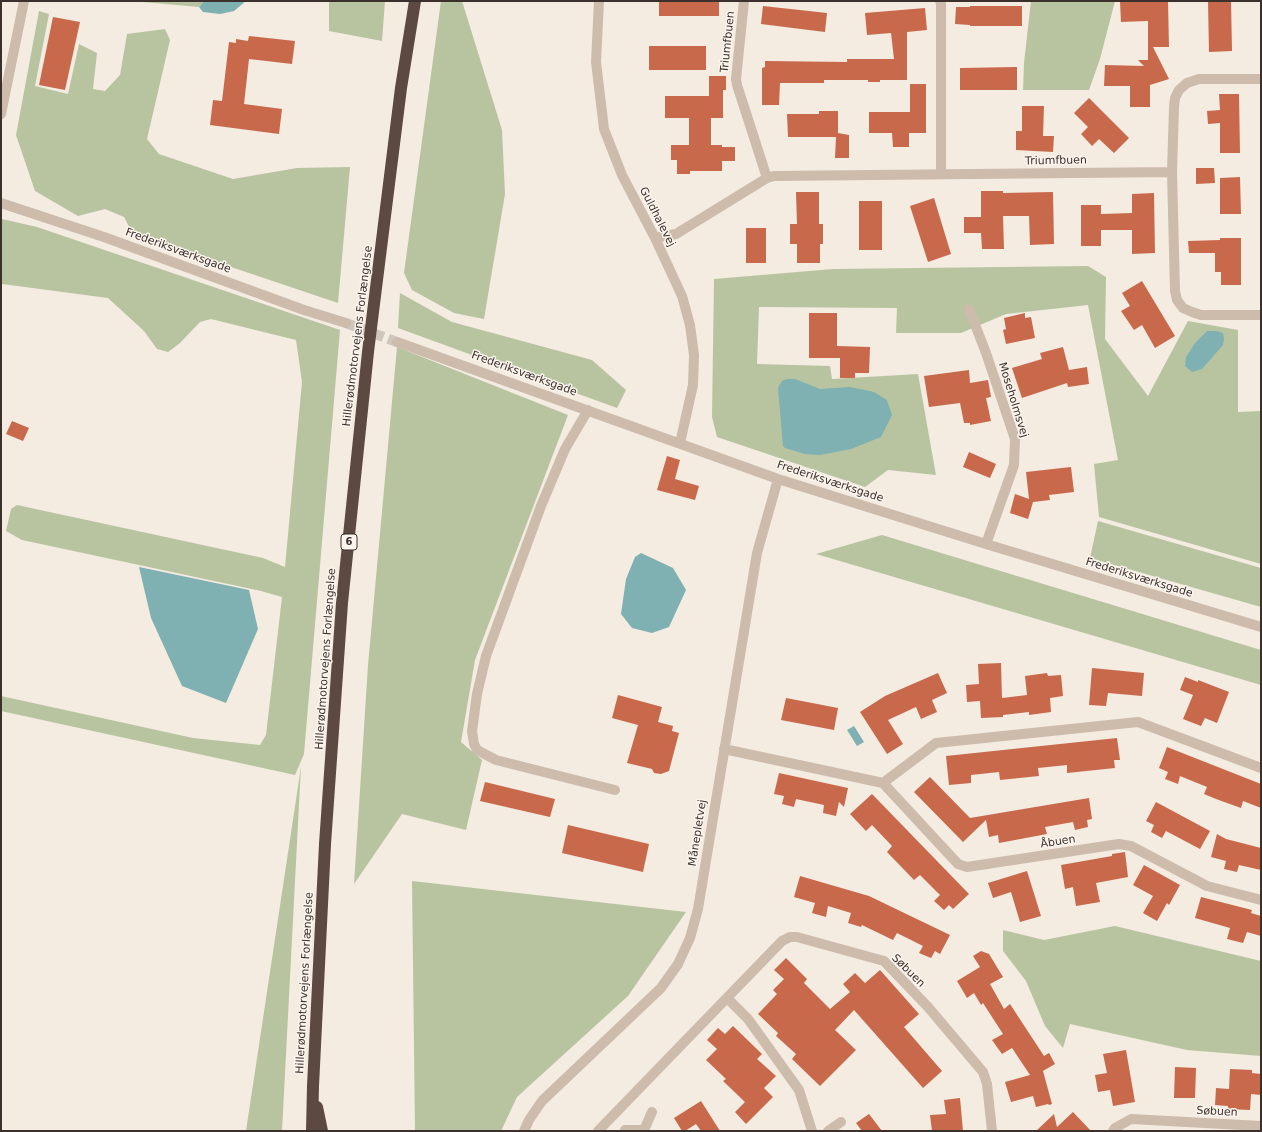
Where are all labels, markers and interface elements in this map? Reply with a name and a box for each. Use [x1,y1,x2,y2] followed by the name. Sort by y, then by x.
[718,11,738,73] street label: Triumfbuen
[1025,154,1087,168] street label: Triumfbuen
[636,185,678,249] street label: Guldhalevej
[123,226,233,276] street label: Frederiksværksgade
[340,245,376,427] street label: Hillerødmotorvejens Forlængelse
[469,349,579,399] street label: Frederiksværksgade
[995,361,1031,439] street label: Moseholmsvej
[775,459,885,505] street label: Frederiksværksgade
[341,534,357,550] road number: 6
[1084,555,1194,601] street label: Frederiksværksgade
[313,568,339,750] street label: Hillerødmotorvejens Forlængelse
[686,799,710,867] street label: Månepletvej
[1040,833,1076,851] street label: Åbuen
[294,892,316,1074] street label: Hillerødmotorvejens Forlængelse
[889,952,927,990] street label: Søbuen
[1196,1104,1238,1120] street label: Søbuen

